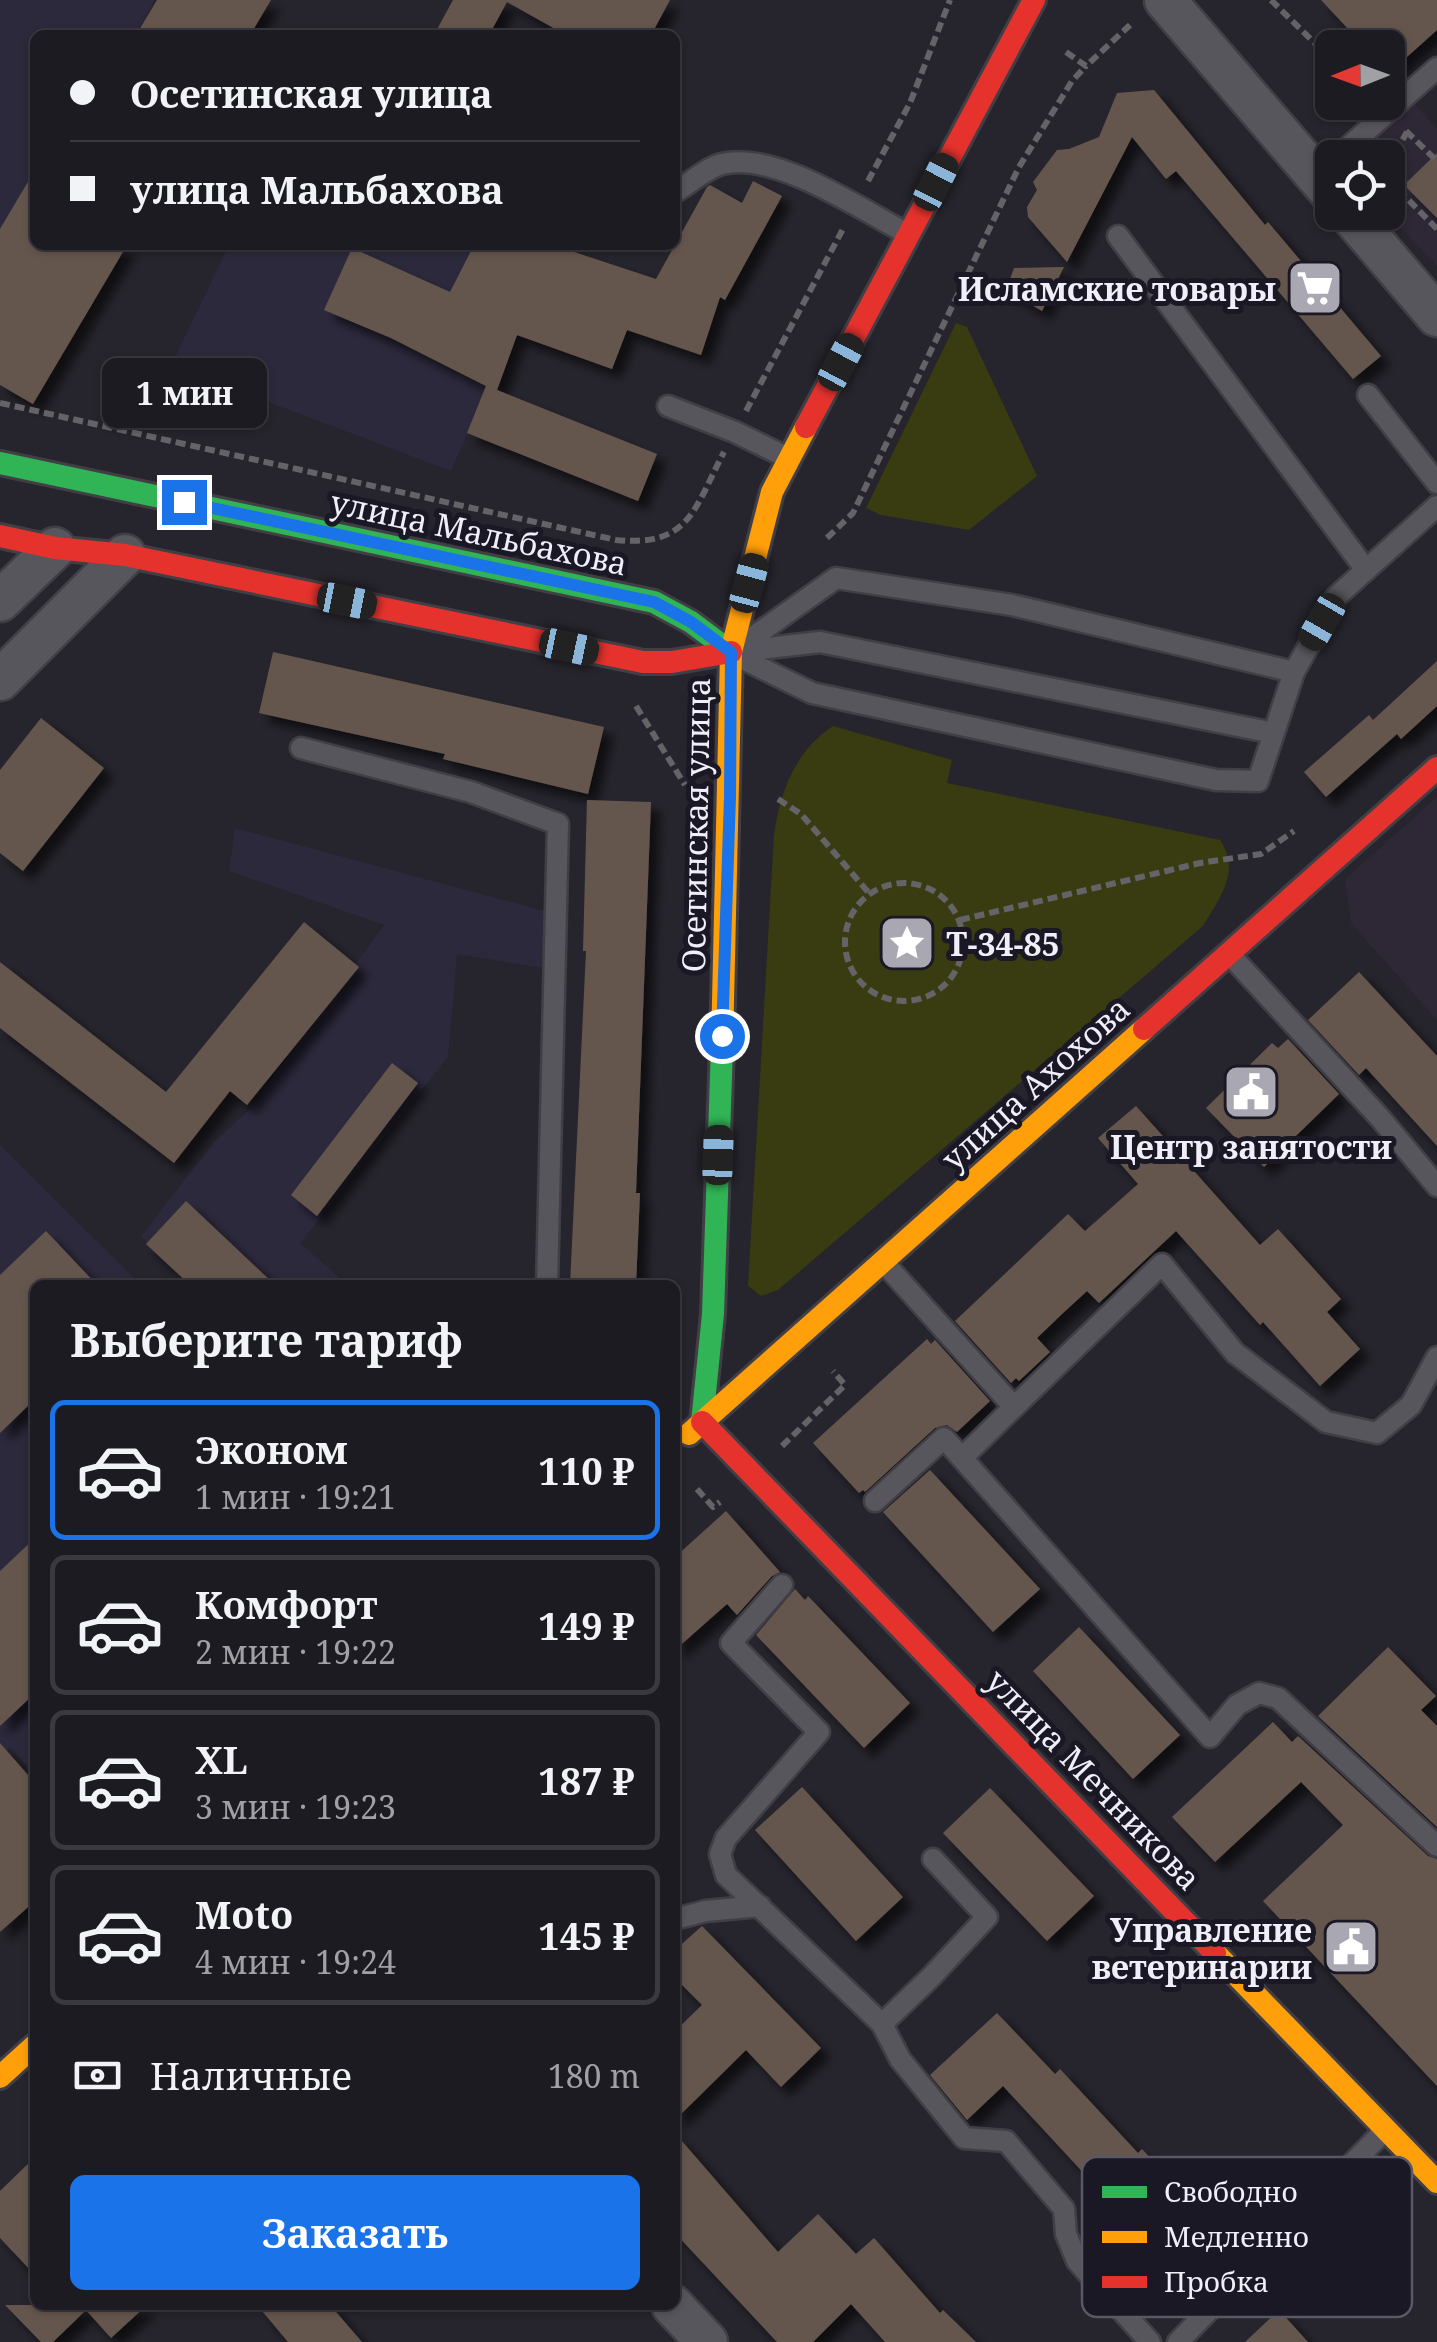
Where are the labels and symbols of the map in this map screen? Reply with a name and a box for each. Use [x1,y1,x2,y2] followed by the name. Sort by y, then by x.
[1315,30,1405,120] north arrow
[909,148,963,216] car
[1285,258,1345,318] supermarket icon: Исламские товары
[958,267,1276,310] place label: Исламские товары
[814,328,868,396] car
[101,357,266,427] callout: 1 мин
[162,480,207,525] route end
[327,480,631,584] street label: улица Мальбахова
[727,550,771,616] car
[315,581,379,621] car
[1294,589,1350,655] car
[537,626,601,668] car
[671,677,719,973] street label: Осетинская улица
[877,913,937,973] place icon: Т-34-85
[946,922,1060,965] place label: Т-34-85
[932,987,1138,1179] street label: улица Ахохова
[700,1014,745,1059] route start
[1221,1062,1281,1122] public building icon: Центр занятости
[702,1124,734,1186] car
[1110,1125,1392,1168] place label: Центр занятости
[977,1659,1211,1899] street label: улица Мечникова
[1092,1908,1312,1988] place label: Управление ветеринарии
[1321,1917,1381,1977] public building icon: Управление ветеринарии
[1082,2157,1412,2317] legend
[1164,2172,1298,2210] text: Свободно
[1164,2217,1309,2255] text: Медленно
[1164,2262,1269,2300] text: Пробка

